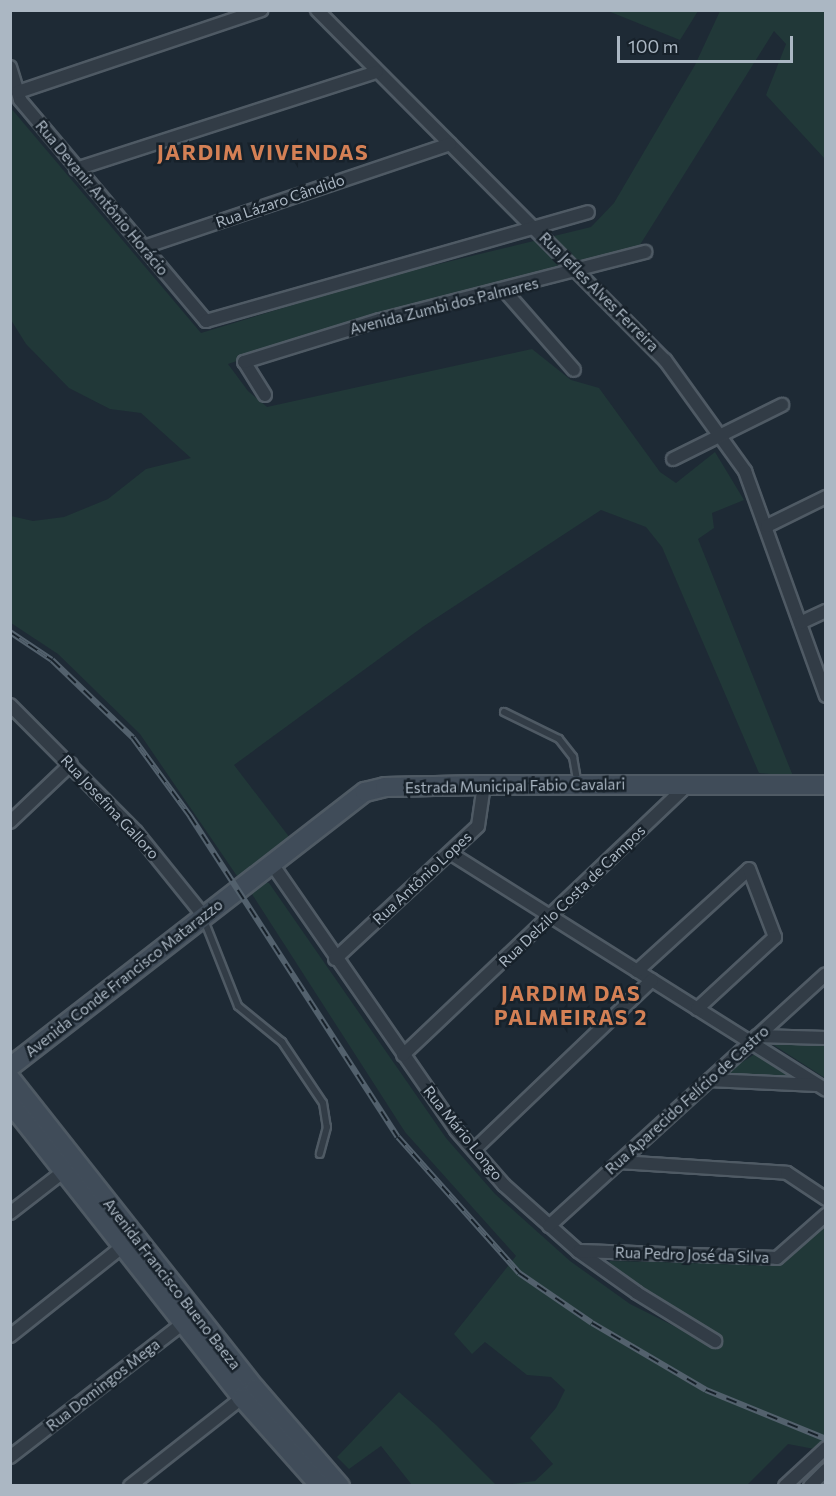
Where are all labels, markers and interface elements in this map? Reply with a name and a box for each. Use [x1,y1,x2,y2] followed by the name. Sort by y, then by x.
[620,24,796,62] scale bar
[628,35,678,57] text: 100 m
[32,117,172,279] street label: Rua Devanir Antônio Horácio
[157,139,369,165] district label: JARDIM VIVENDAS
[213,171,347,231] street label: Rua Lázaro Cândido
[536,229,662,355] street label: Rua Jefles Alves Ferreira
[348,274,540,338] street label: Avenida Zumbi dos Palmares
[57,751,163,863] street label: Rua Josefina Galloro
[405,775,625,797] street label: Estrada Municipal Fabio Cavalari
[495,821,649,971] street label: Rua Delzilo Costa de Campos
[369,828,475,928] street label: Rua Antônio Lopes
[22,895,226,1061] street label: Avenida Conde Francisco Matarazzo
[494,980,648,1030] district label: JARDIM DAS PALMEIRAS 2
[602,1022,772,1178] street label: Rua Aparecido Felício de Castro
[420,1082,506,1184] street label: Rua Mário Longo
[100,1195,244,1373] street label: Avenida Francisco Bueno Baeza
[615,1243,769,1267] street label: Rua Pedro José da Silva
[43,1335,163,1435] street label: Rua Domingos Mega

